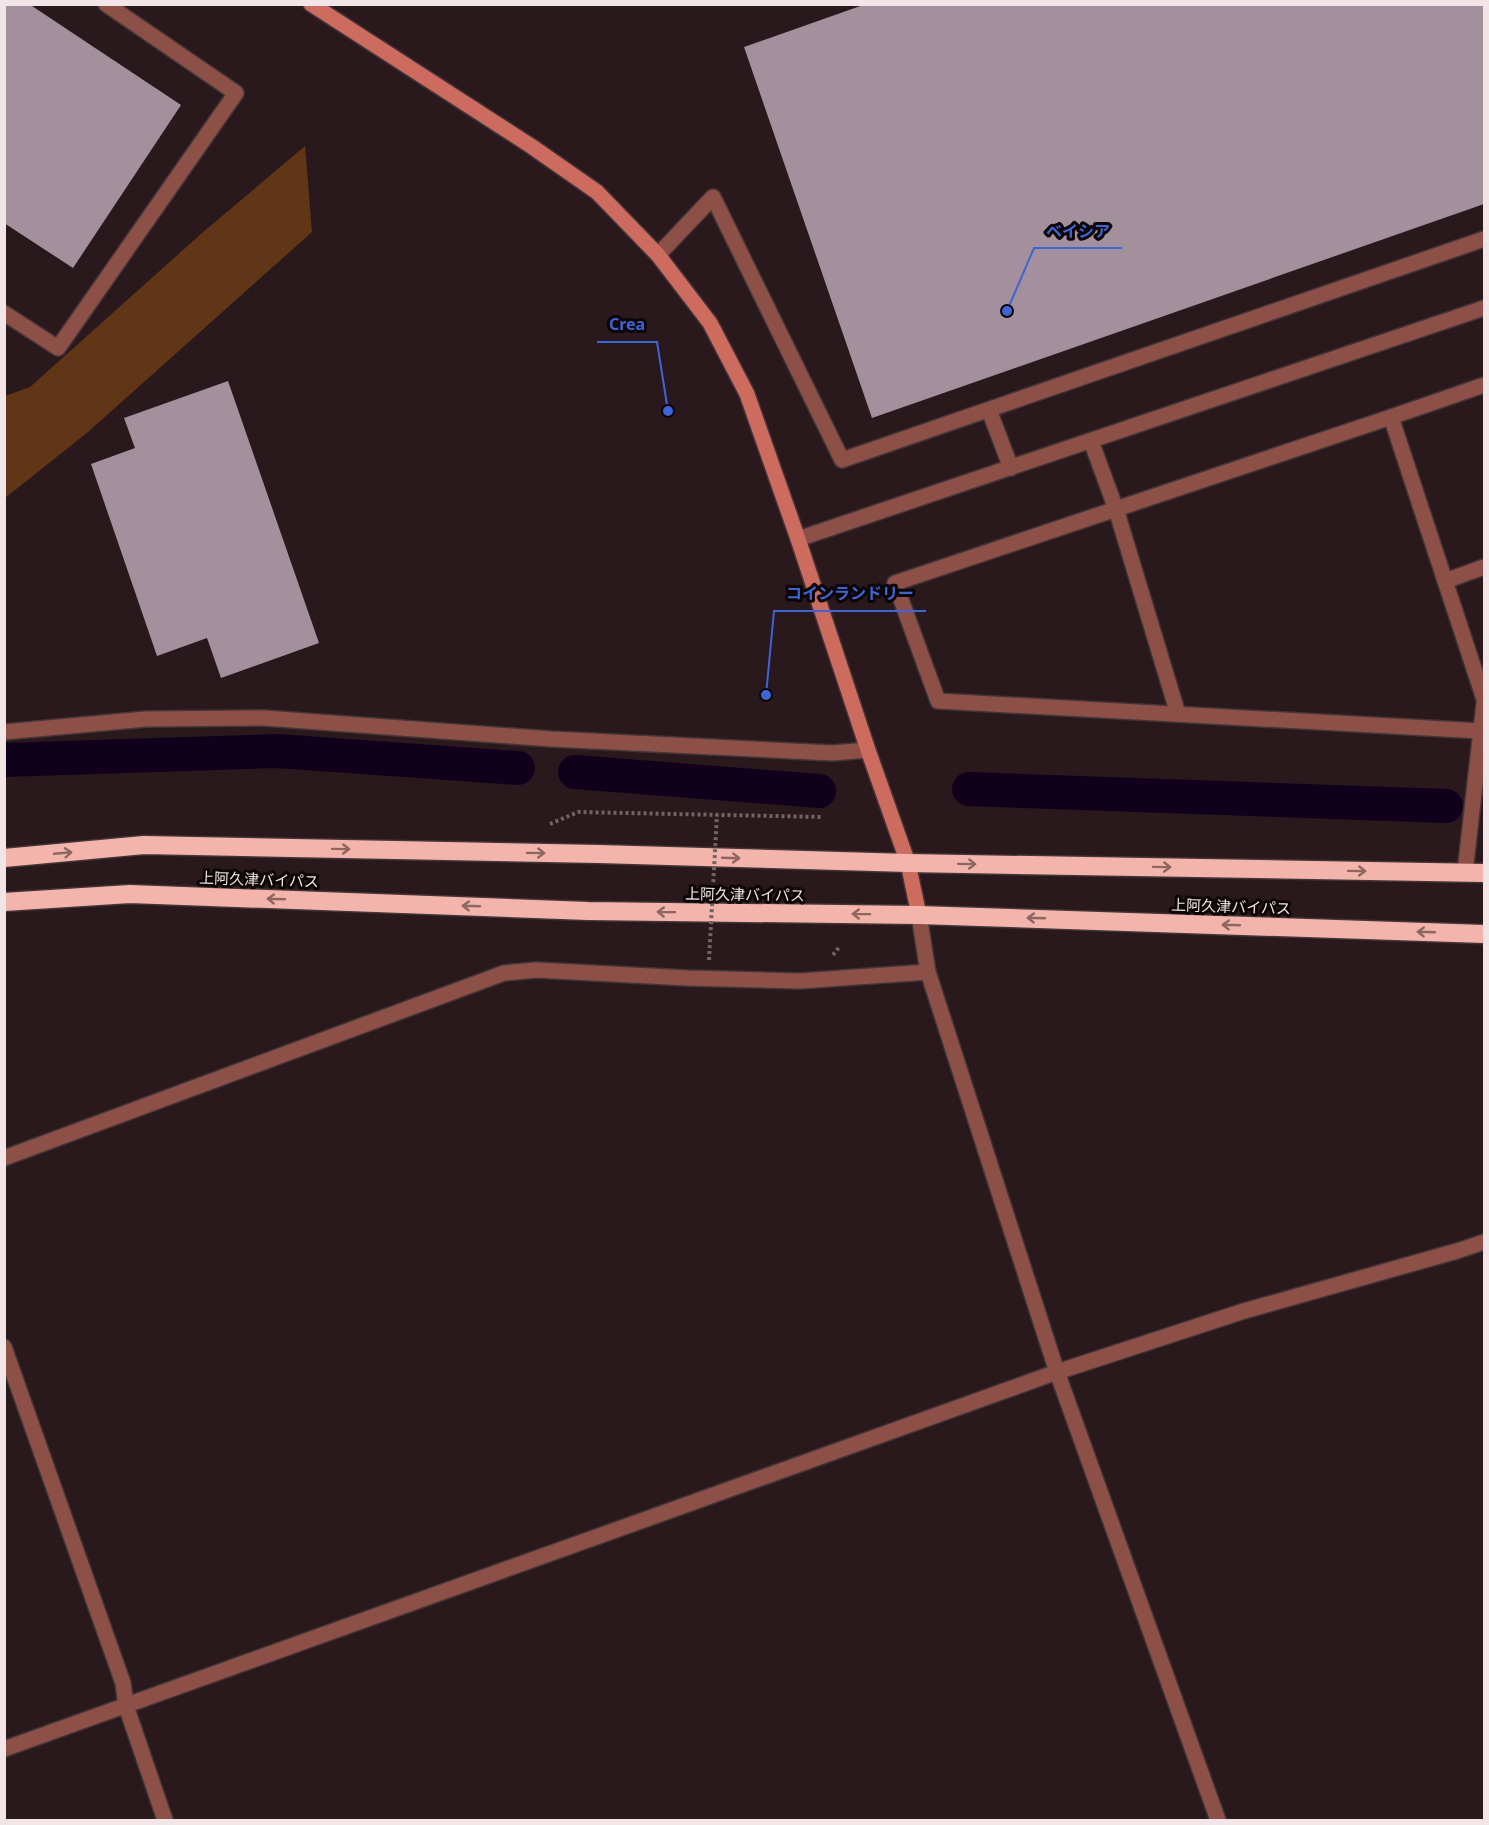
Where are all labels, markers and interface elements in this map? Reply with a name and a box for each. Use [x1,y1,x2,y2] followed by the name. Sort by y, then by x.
[1034,214,1122,248] callout: ベイシア
[1046,220,1110,242] text: ベイシア
[597,308,657,342] callout: Crea
[609,313,645,335] text: Crea
[774,577,926,611] callout: コインランドリー
[786,582,914,604] text: コインランドリー
[331,843,351,855] one-way arrow
[52,847,72,858] one-way arrow
[526,847,546,858] one-way arrow
[721,852,741,863] one-way arrow
[956,858,976,869] one-way arrow
[1151,861,1171,873] one-way arrow
[1346,865,1366,876] one-way arrow
[199,867,319,891] street label: 上阿久津バイパス
[685,883,805,905] street label: 上阿久津バイパス
[266,894,286,905] one-way arrow
[1171,894,1291,918] street label: 上阿久津バイパス
[461,901,481,912] one-way arrow
[656,906,676,918] one-way arrow
[851,908,871,920] one-way arrow
[1027,913,1047,924] one-way arrow
[1222,919,1242,931] one-way arrow
[1417,926,1437,937] one-way arrow

